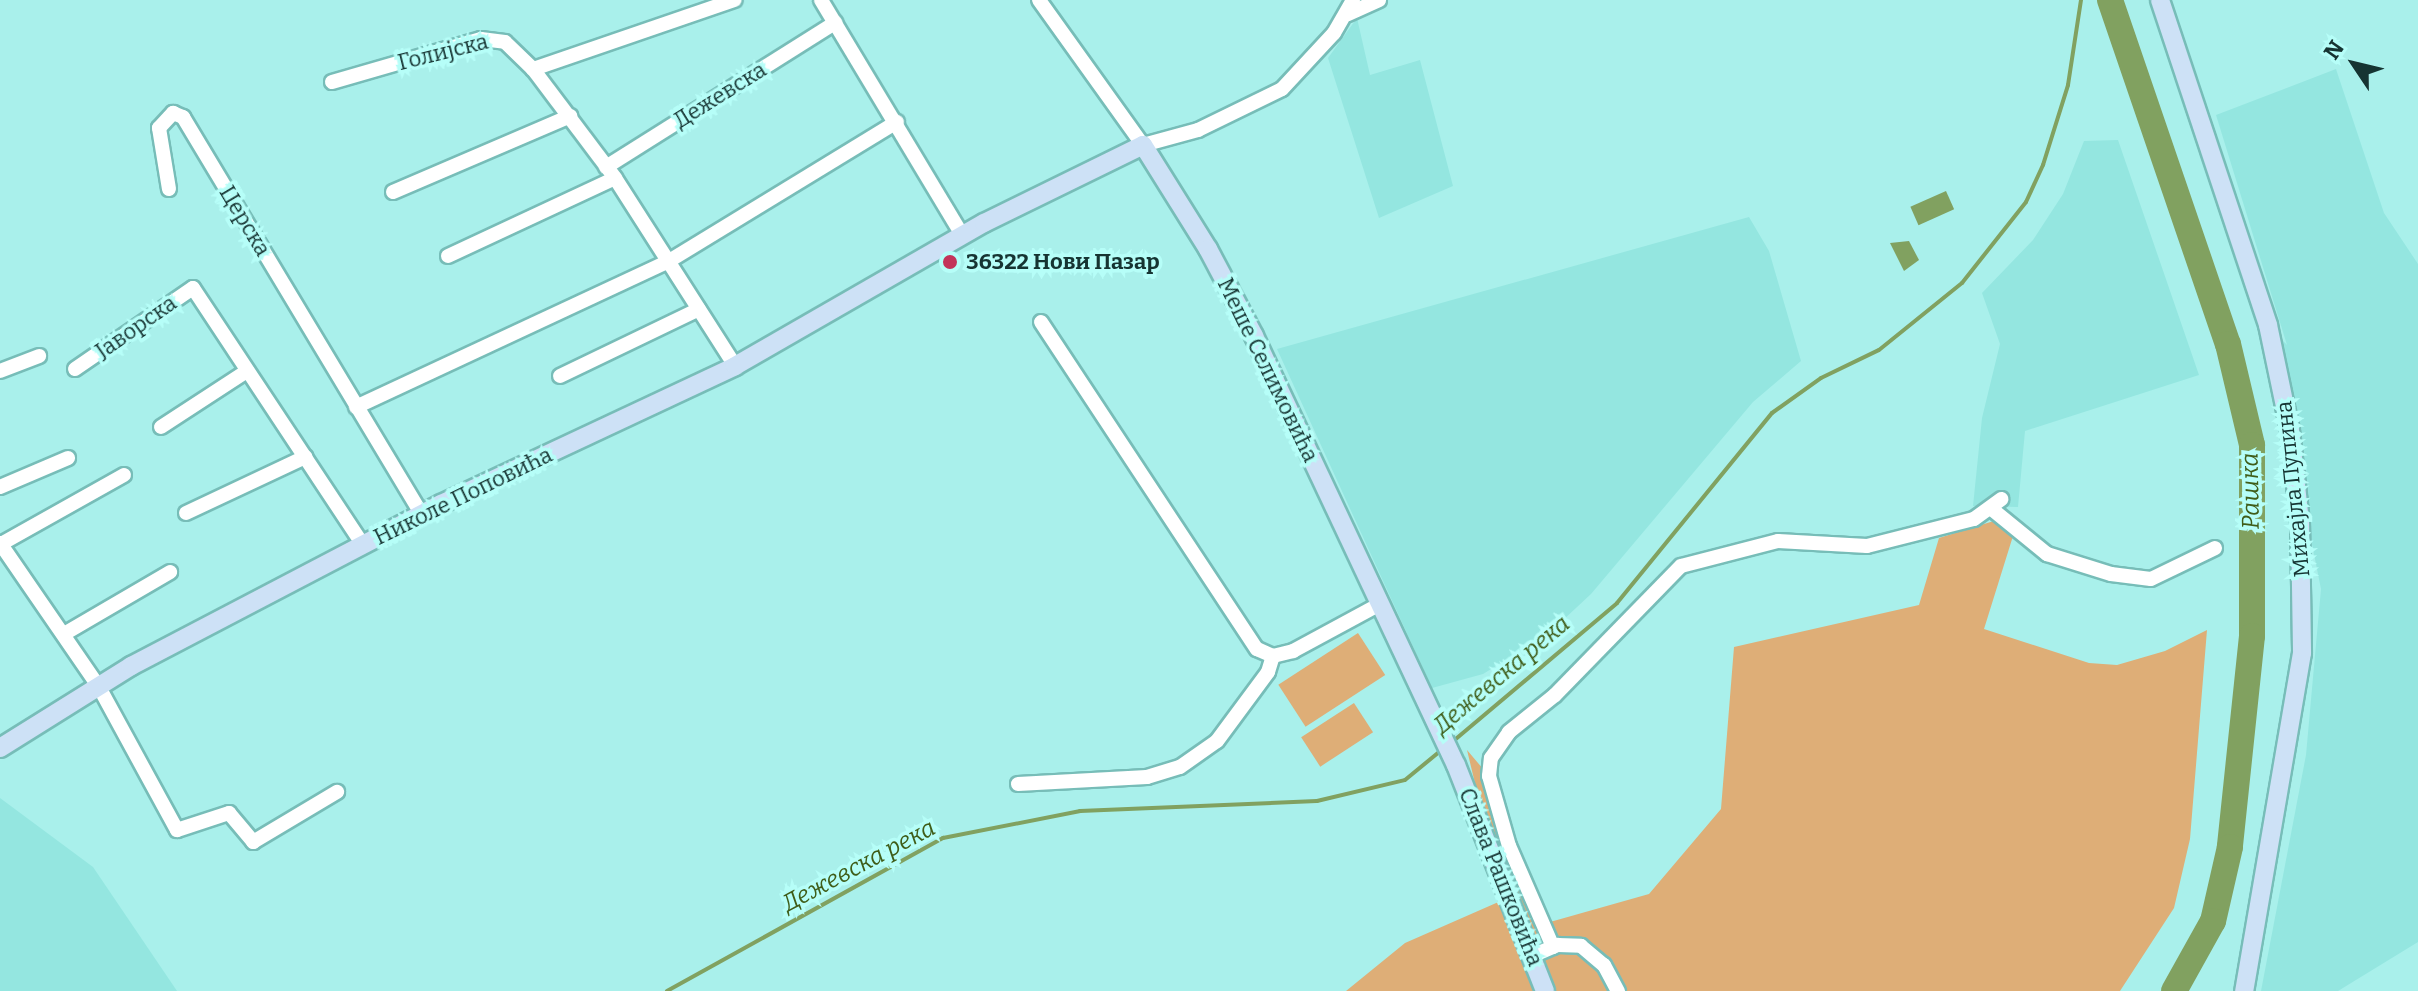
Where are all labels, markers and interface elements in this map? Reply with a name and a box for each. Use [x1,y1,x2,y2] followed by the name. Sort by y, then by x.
[2314,24,2394,104] north arrow
[395,28,491,76] street label: Голијска
[2318,35,2350,65] text: N
[669,56,771,134] street label: Дежевска
[214,181,276,261] street label: Церска
[966,249,1160,275] place label: 36322 Нови Пазар
[941,253,959,271] marker: 36322 Нови Пазар
[1212,274,1324,466] street label: Меше Селимовића
[91,290,181,364] street label: Јаворска
[2271,400,2315,578] street label: Михајла Пупина
[370,441,556,551] street label: Николе Поповића
[2236,452,2266,530] water label: Рашка
[1428,610,1576,740] water label: Дежевска река
[1453,784,1549,970] street label: Слава Рашковића
[778,814,940,918] water label: Дежевска река

